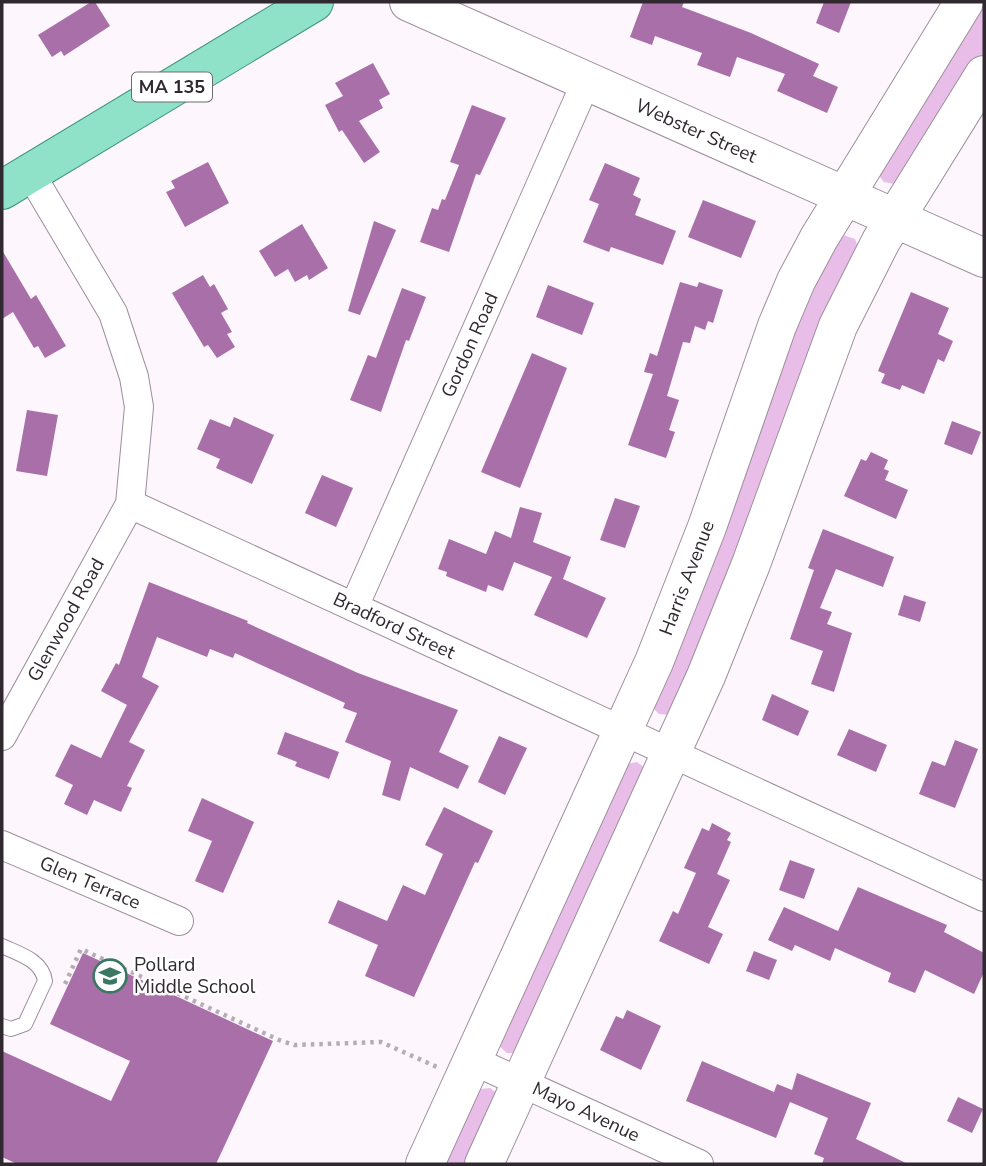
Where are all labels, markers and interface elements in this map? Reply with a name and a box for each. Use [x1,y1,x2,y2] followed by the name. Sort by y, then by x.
[132,72,212,102] road number: MA 135
[631,93,761,169] street label: Webster Street
[435,288,505,402] street label: Gordon Road
[653,517,721,639] street label: Harris Avenue
[21,554,111,686] street label: Glenwood Road
[329,586,460,666] street label: Bradford Street
[35,850,145,916] street label: Glen Terrace
[134,952,256,1000] place label: Pollard Middle School
[91,957,129,995] school or university icon: Pollard Middle School
[528,1076,644,1148] street label: Mayo Avenue

